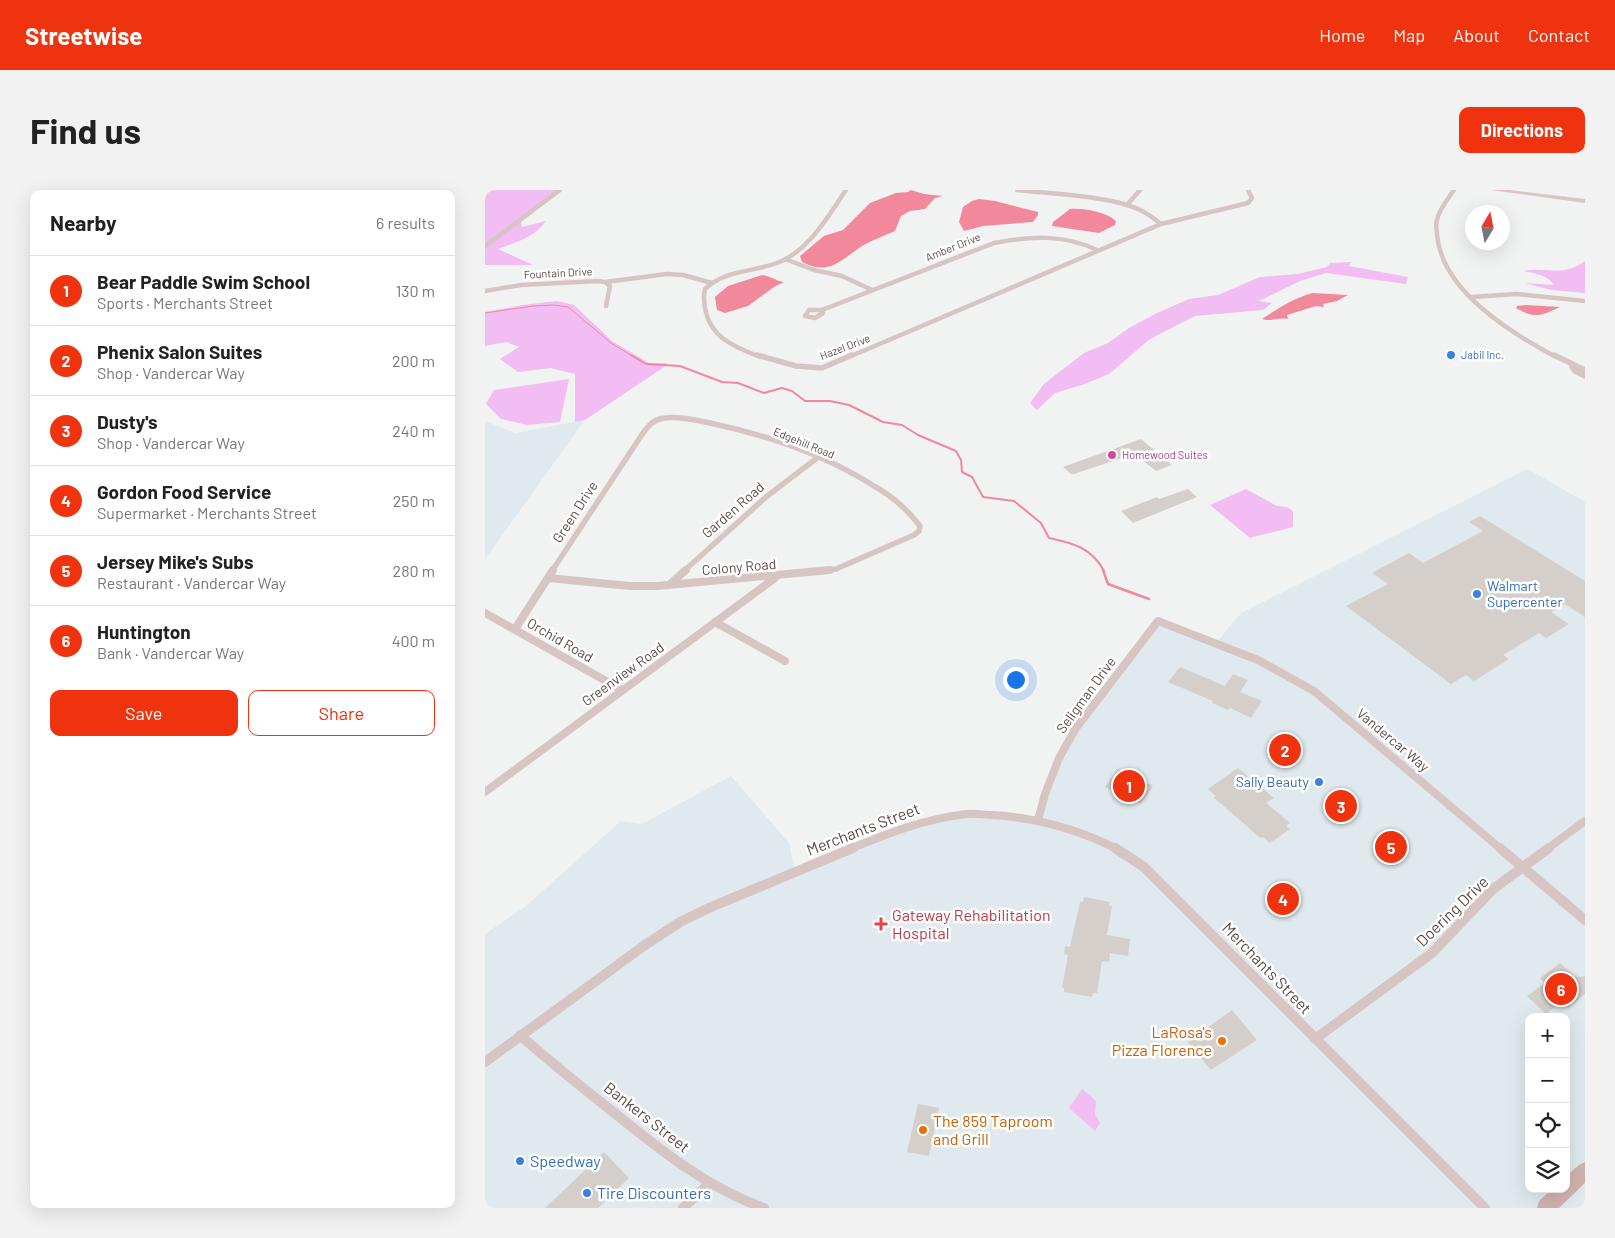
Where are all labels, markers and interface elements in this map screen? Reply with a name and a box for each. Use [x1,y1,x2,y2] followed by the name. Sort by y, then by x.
[25,21,142,50] text: Streetwise
[1319,24,1365,46] text: Home
[1393,24,1425,46] text: Map
[1453,24,1500,46] text: About
[1528,24,1590,46] text: Contact
[1459,107,1585,153] button: Directions
[30,109,141,151] text: Find us
[1465,205,1510,250] north arrow
[50,210,116,235] text: Nearby
[376,213,435,232] text: 6 results
[923,230,982,263] street label: Amber Drive
[523,264,593,281] street label: Fountain Drive
[97,270,310,293] text: Bear Paddle Swim School
[63,281,69,300] text: 1
[396,281,435,300] text: 130 m
[97,293,273,312] text: Sports · Merchants Street
[818,331,872,362] street label: Hazel Drive
[97,340,262,363] text: Phenix Salon Suites
[1461,348,1504,361] place label: Jabil Inc.
[1445,349,1457,361] marker: Jabil Inc.
[62,351,70,370] text: 2
[392,351,435,370] text: 200 m
[97,363,245,382] text: Shop · Vandercar Way
[97,410,158,433] text: Dusty's
[62,421,70,440] text: 3
[392,421,435,440] text: 240 m
[772,424,837,461] street label: Edgehill Road
[97,433,245,452] text: Shop · Vandercar Way
[1122,448,1208,461] place label: Homewood Suites
[1106,449,1118,461] marker: Homewood Suites
[548,478,601,546] street label: Green Drive
[698,478,767,541] street label: Garden Road
[97,480,271,503] text: Gordon Food Service
[61,491,71,510] text: 4
[393,491,435,510] text: 250 m
[97,503,317,522] text: Supermarket · Merchants Street
[97,550,254,573] text: Jersey Mike's Subs
[701,555,777,578] street label: Colony Road
[62,561,70,580] text: 5
[393,561,435,580] text: 280 m
[97,573,286,592] text: Restaurant · Vandercar Way
[1487,577,1563,610] place label: Walmart Supercenter
[1471,588,1483,600] marker: Walmart Supercenter
[524,614,596,665] street label: Orchid Road
[97,620,191,643] text: Huntington
[62,631,70,650] text: 6
[392,631,435,650] text: 400 m
[578,638,667,709] street label: Greenview Road
[97,643,244,662] text: Bank · Vandercar Way
[1052,653,1119,736] street label: Seligman Drive
[1003,667,1029,693] your location
[50,690,238,736] button: Save
[248,690,435,736] button: Share
[1353,704,1434,775] street label: Vandercar Way
[1269,731,1301,769] pin: 2
[1113,767,1145,805] pin: 1
[1236,773,1310,790] place label: Sally Beauty
[1313,776,1325,788] marker: Sally Beauty
[1325,787,1357,825] pin: 3
[803,798,922,859] street label: Merchants Street
[1375,828,1407,866] pin: 5
[1412,871,1492,950] street label: Doering Drive
[1267,880,1299,918] pin: 4
[892,905,1051,942] place label: Gateway Rehabilitation Hospital
[874,917,888,931] marker: Gateway Rehabilitation Hospital
[1219,918,1316,1017] street label: Merchants Street
[1545,970,1577,1008] pin: 6
[1525,1013,1570,1193] map controls
[1525,1013,1570,1058] button: +
[1112,1022,1212,1059] place label: LaRosa's Pizza Florence
[1216,1035,1228,1047] marker: LaRosa's Pizza Florence
[1525,1058,1570,1103] button: −
[601,1077,694,1156] street label: Bankers Street
[1525,1103,1570,1148] button: locate
[933,1111,1053,1148] place label: The 859 Taproom and Grill
[917,1124,929,1136] marker: The 859 Taproom and Grill
[1525,1148,1570,1193] button: layers
[530,1151,601,1170] place label: Speedway
[514,1155,526,1167] marker: Speedway
[597,1183,711,1202] place label: Tire Discounters
[581,1187,593,1199] marker: Tire Discounters

